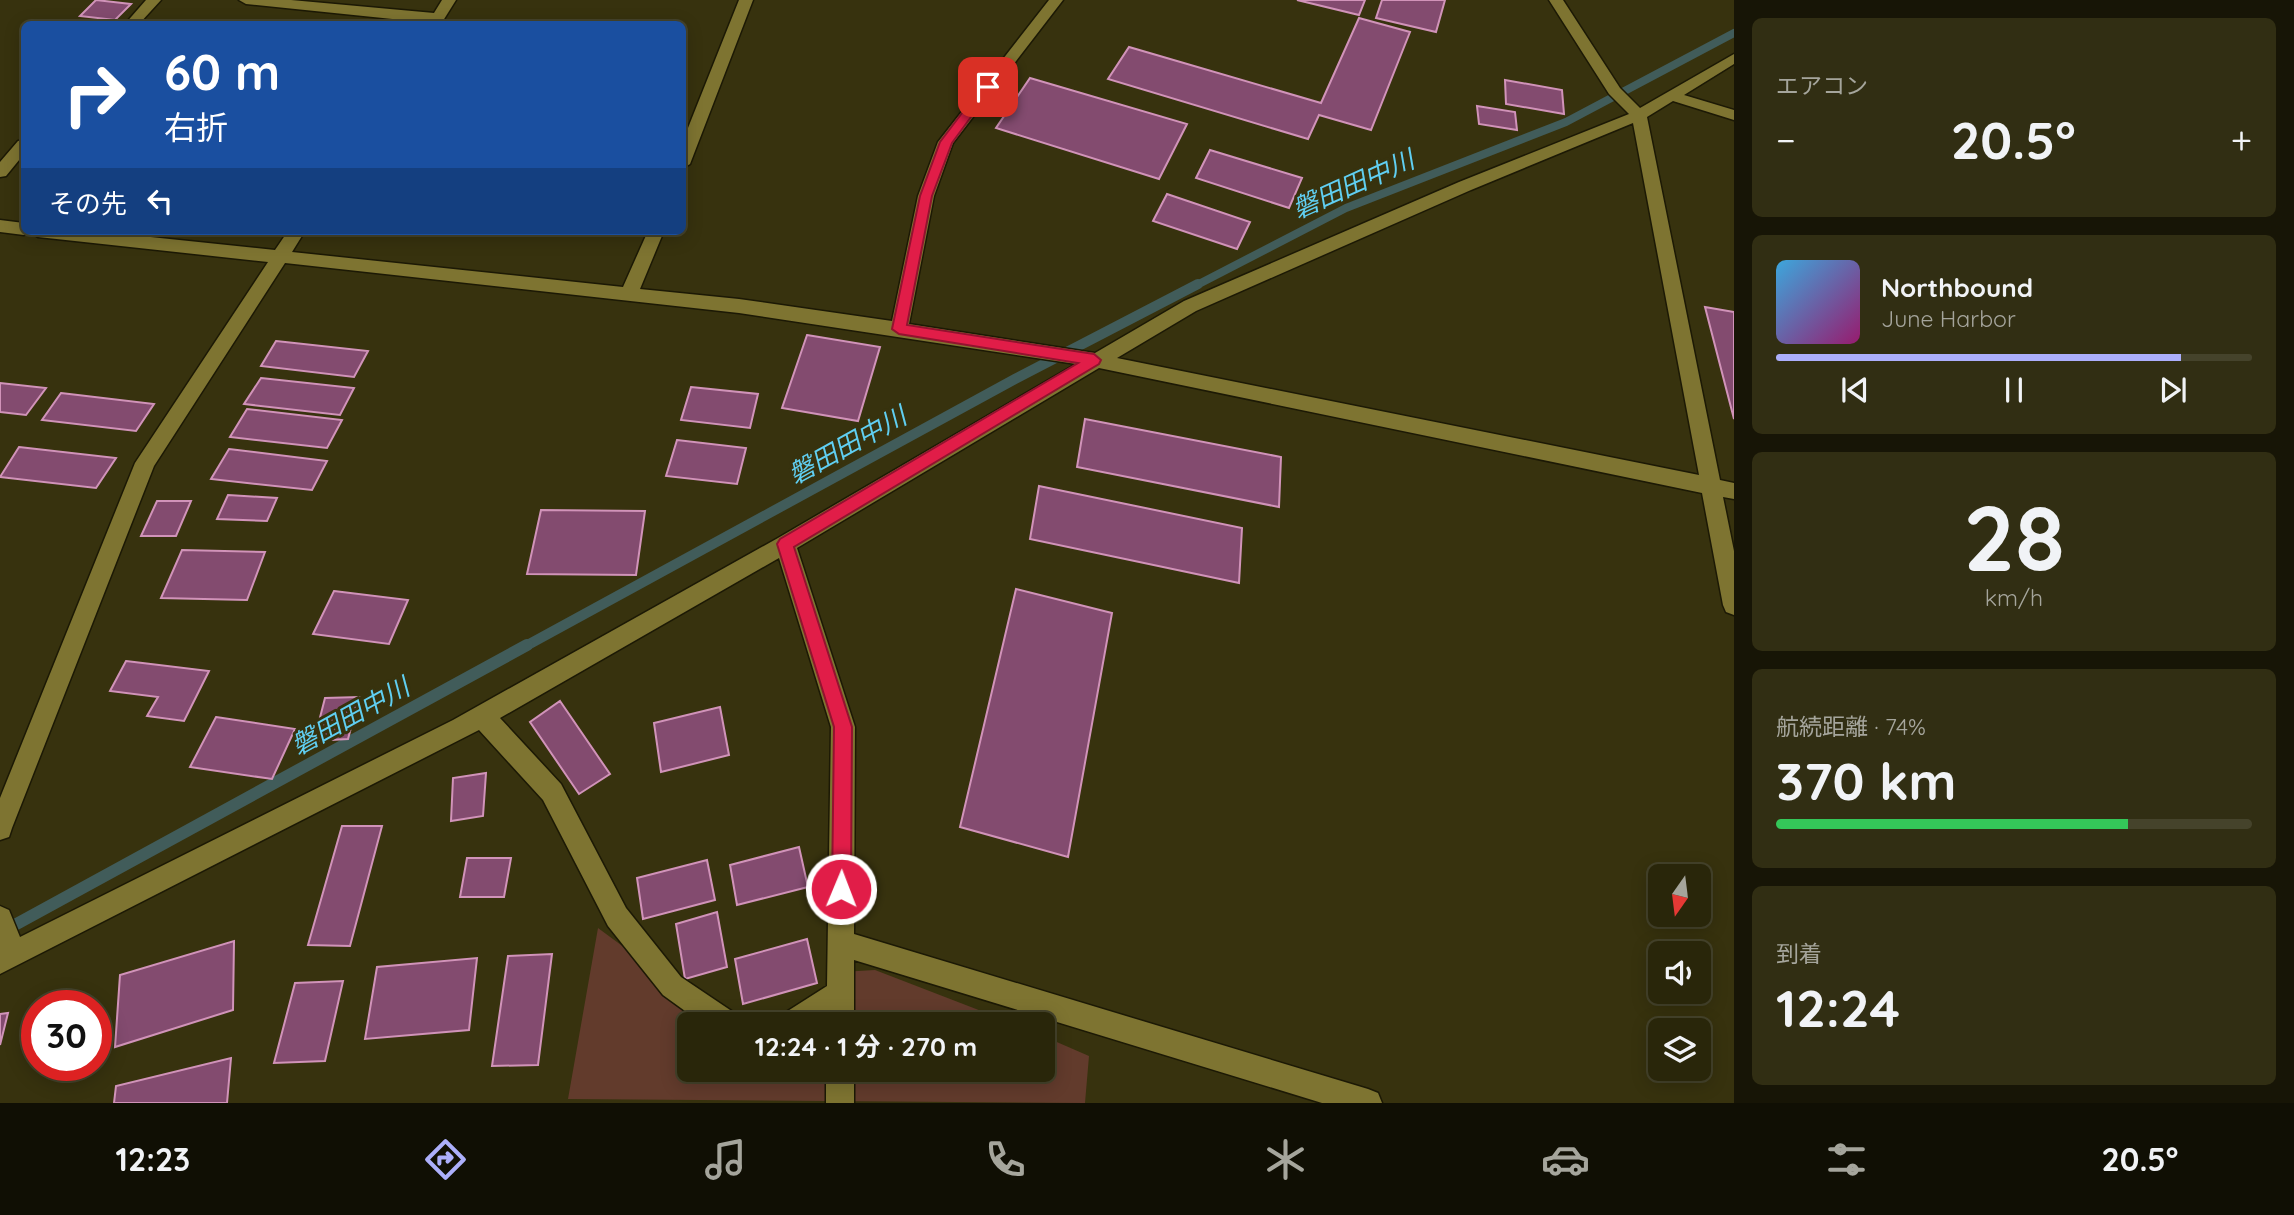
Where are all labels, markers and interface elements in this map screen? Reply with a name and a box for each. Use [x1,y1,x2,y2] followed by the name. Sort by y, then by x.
[164,41,280,102] text: 60 m
[49,49,140,140] icon: right
[958,57,1018,117] pin
[969,68,1007,106] icon: arrive
[1776,71,1868,100] text: エアコン
[164,107,228,147] text: 右折
[1951,107,2076,172] text: 20.5°
[1776,116,1796,164] text: −
[2231,116,2252,164] text: +
[1287,141,1422,226] water label: 磐田田中川
[141,182,179,220] icon: left
[49,187,127,220] text: その先
[1881,271,2033,304] text: Northbound
[1881,304,2016,333] text: June Harbor
[1836,371,1874,409] icon: previous
[1995,371,2033,409] icon: pause
[2154,371,2192,409] icon: next
[782,398,914,491] water label: 磐田田中川
[1963,480,2065,594] text: 28
[1985,583,2043,612] text: km/h
[285,669,417,762] water label: 磐田田中川
[1776,712,1926,741] text: 航続距離 · 74%
[1776,748,1957,813] text: 370 km
[804,852,878,926] position arrow
[1648,864,1712,928] north arrow
[1648,864,1711,1081] map controls
[1776,939,1822,968] text: 到着
[1648,941,1711,1004] button: sound
[1776,975,1900,1040] text: 12:24
[21,990,112,1081] speed limit sign: 30
[1648,1018,1711,1081] button: layers
[755,1030,977,1063] text: 12:24 · 1 分 · 270 m
[421,1135,470,1184] icon: directions
[701,1135,750,1184] icon: music
[981,1135,1030,1184] icon: phone
[1261,1135,1310,1184] icon: climate
[1541,1135,1590,1184] icon: car
[1822,1135,1871,1184] icon: filters
[116,1139,190,1179] text: 12:23
[2102,1139,2178,1179] text: 20.5°

